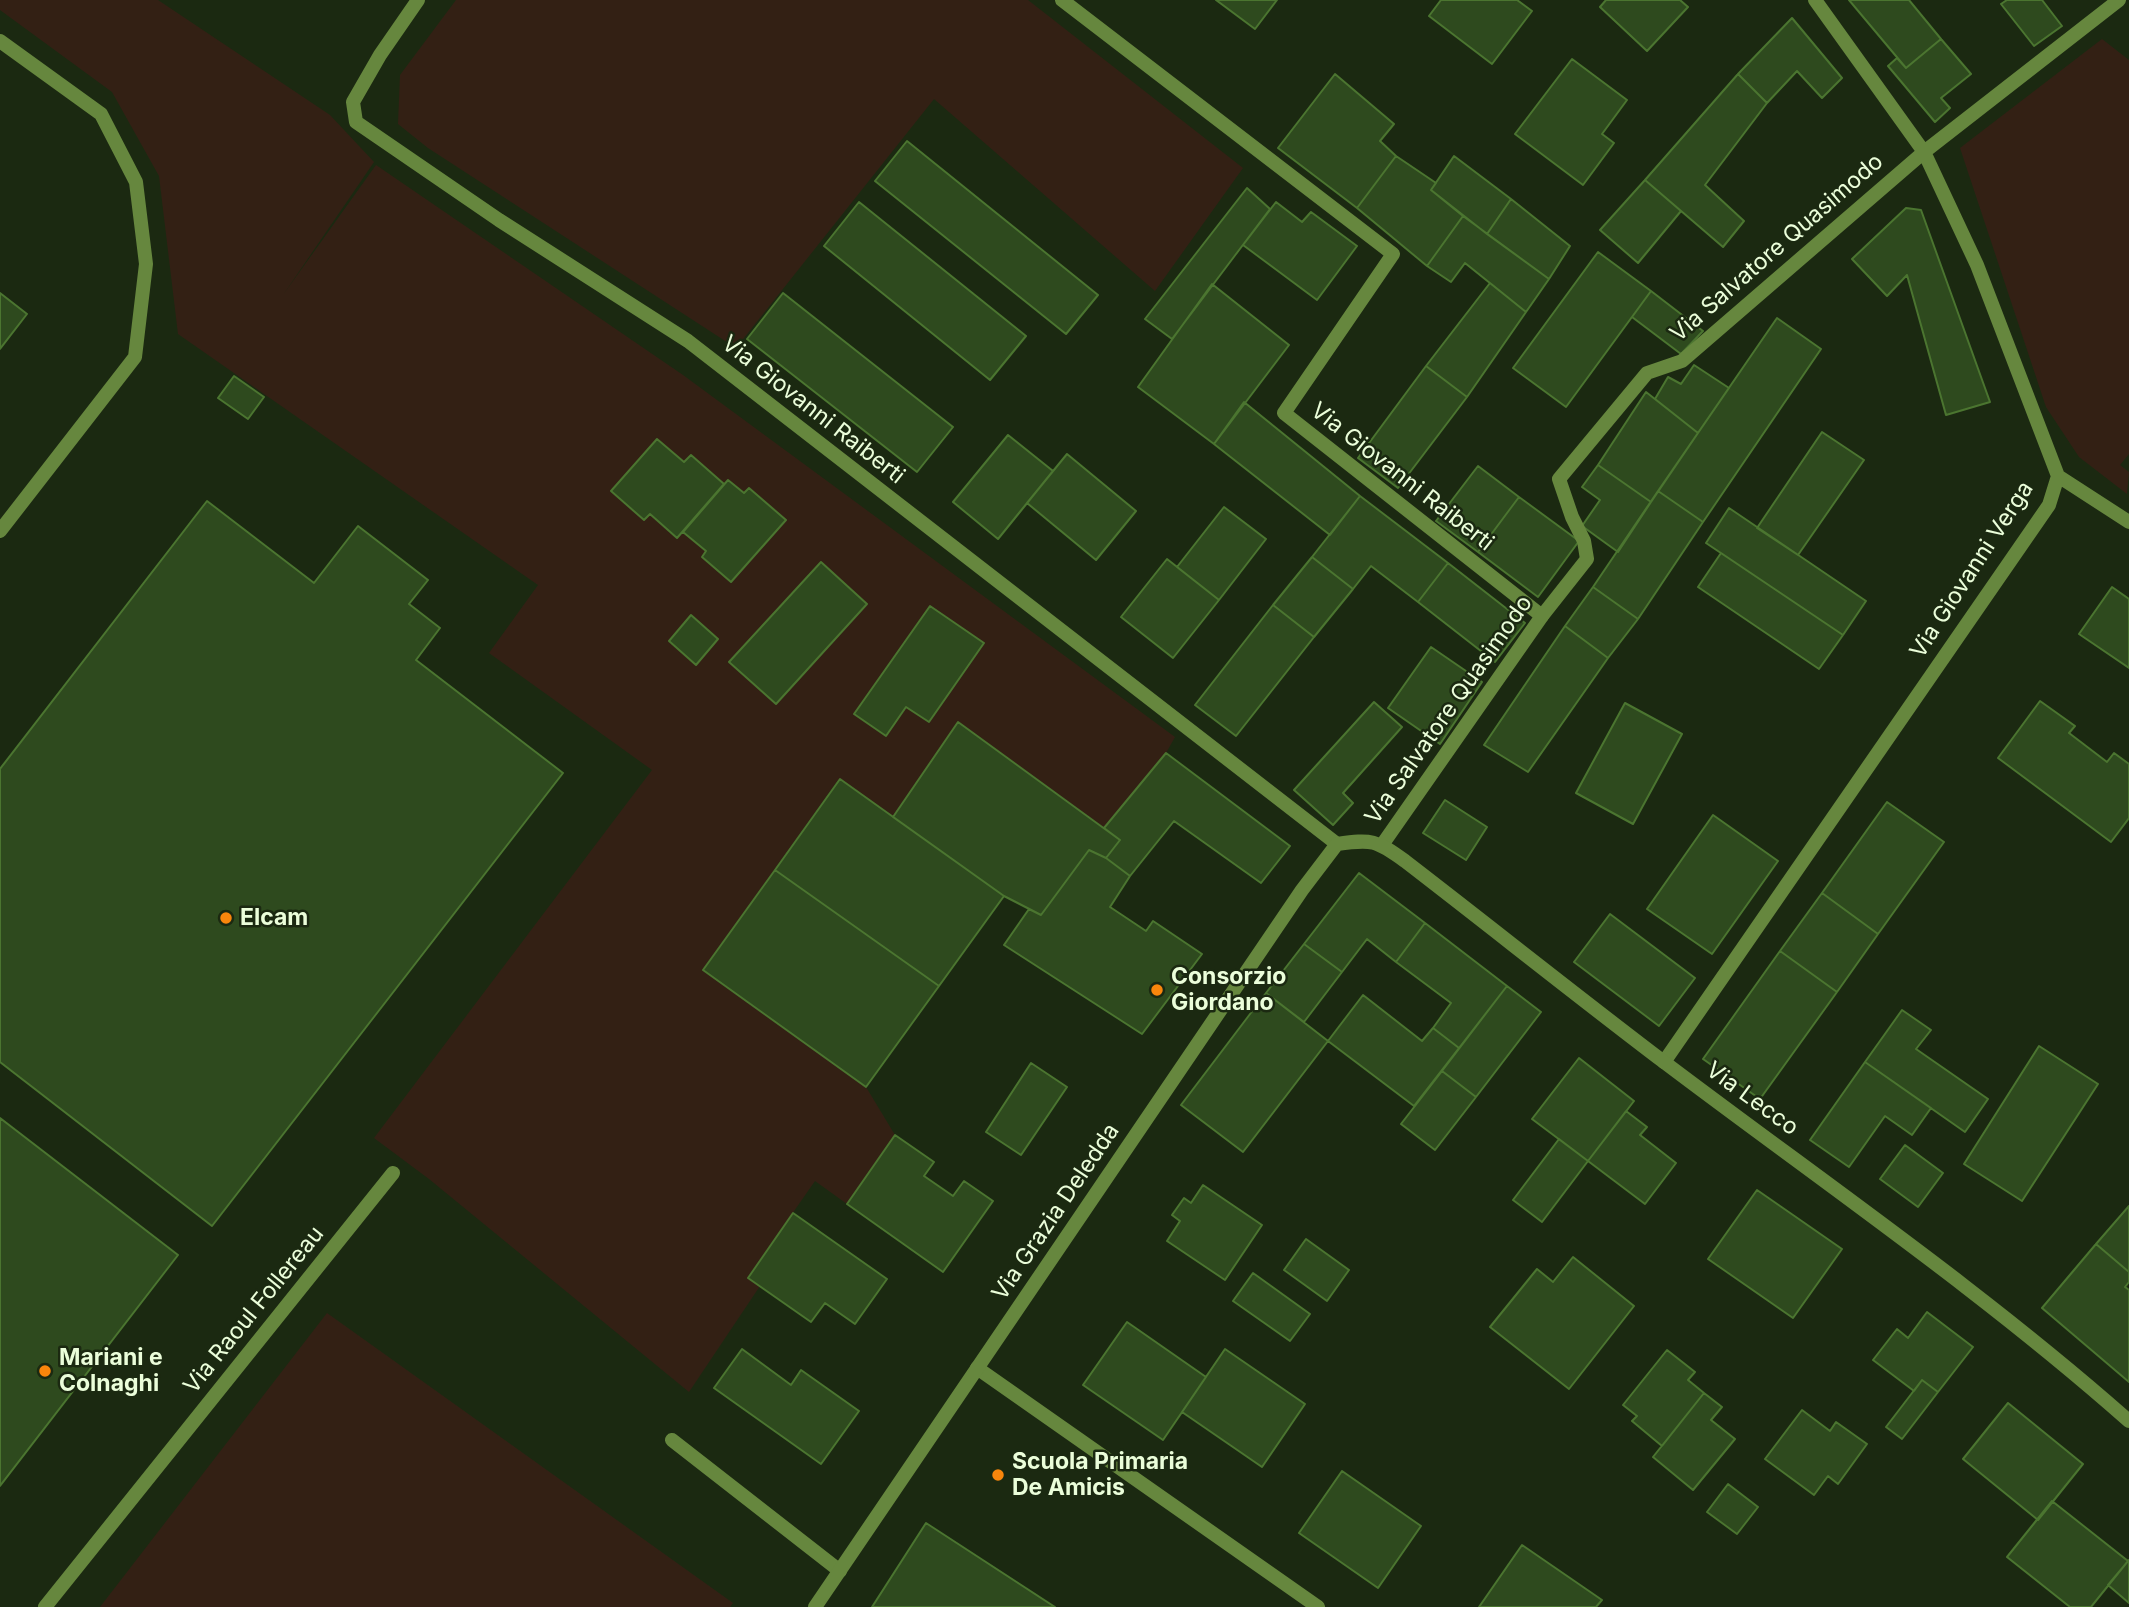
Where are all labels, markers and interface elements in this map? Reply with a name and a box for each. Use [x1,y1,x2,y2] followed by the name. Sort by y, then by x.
[1665,148,1889,348] street label: Via Salvatore Quasimodo
[716,330,910,490] street label: Via Giovanni Raiberti
[1305,397,1499,557] street label: Via Giovanni Raiberti
[1905,476,2039,664] street label: Via Giovanni Verga
[1359,590,1539,830] street label: Via Salvatore Quasimodo
[240,904,308,932] place label: Elcam
[218,910,234,926] marker: Elcam
[1171,963,1286,1017] place label: Consorzio Giordano
[1149,982,1165,998] marker: Consorzio Giordano
[1700,1056,1804,1142] street label: Via Lecco
[987,1118,1125,1306] street label: Via Grazia Deledda
[178,1221,330,1399] street label: Via Raoul Follereau
[59,1344,163,1398] place label: Mariani e Colnaghi
[37,1363,53,1379] marker: Mariani e Colnaghi
[1012,1448,1188,1502] place label: Scuola Primaria De Amicis
[990,1467,1006,1483] marker: Scuola Primaria De Amicis

